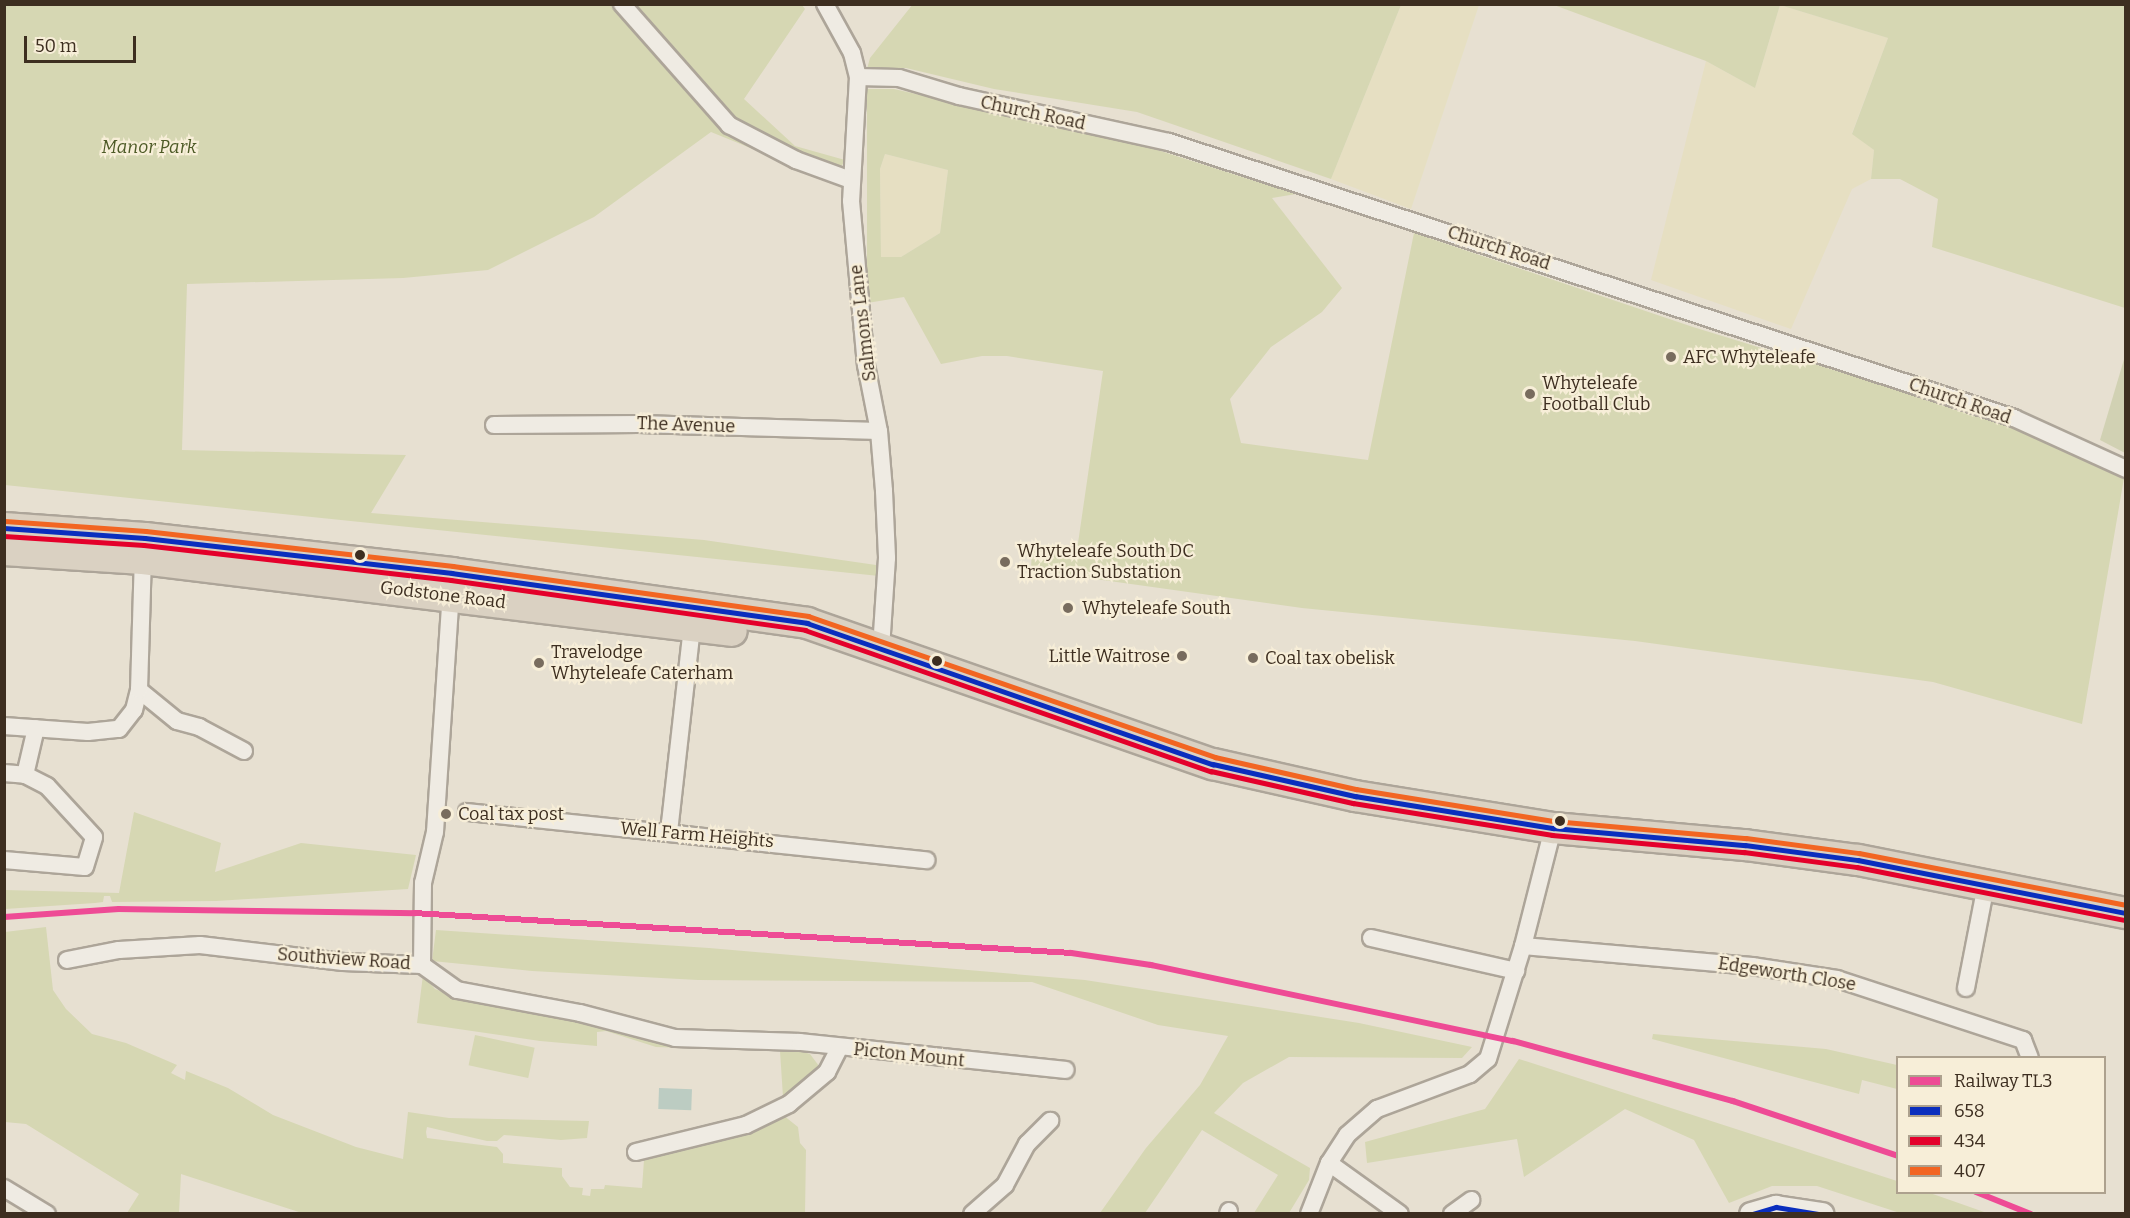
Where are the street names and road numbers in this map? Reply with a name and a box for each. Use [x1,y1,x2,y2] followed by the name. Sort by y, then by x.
[978,91,1088,135] street label: Church Road
[1445,221,1553,275] street label: Church Road
[845,263,881,383] street label: Salmons Lane
[1906,373,2014,429] street label: Church Road
[637,412,735,438] street label: The Avenue
[379,577,507,613] street label: Godstone Road
[619,818,775,852] street label: Well Farm Heights
[277,944,411,974] street label: Southview Road
[1716,952,1858,996] street label: Edgeworth Close
[852,1038,966,1072] street label: Picton Mount

